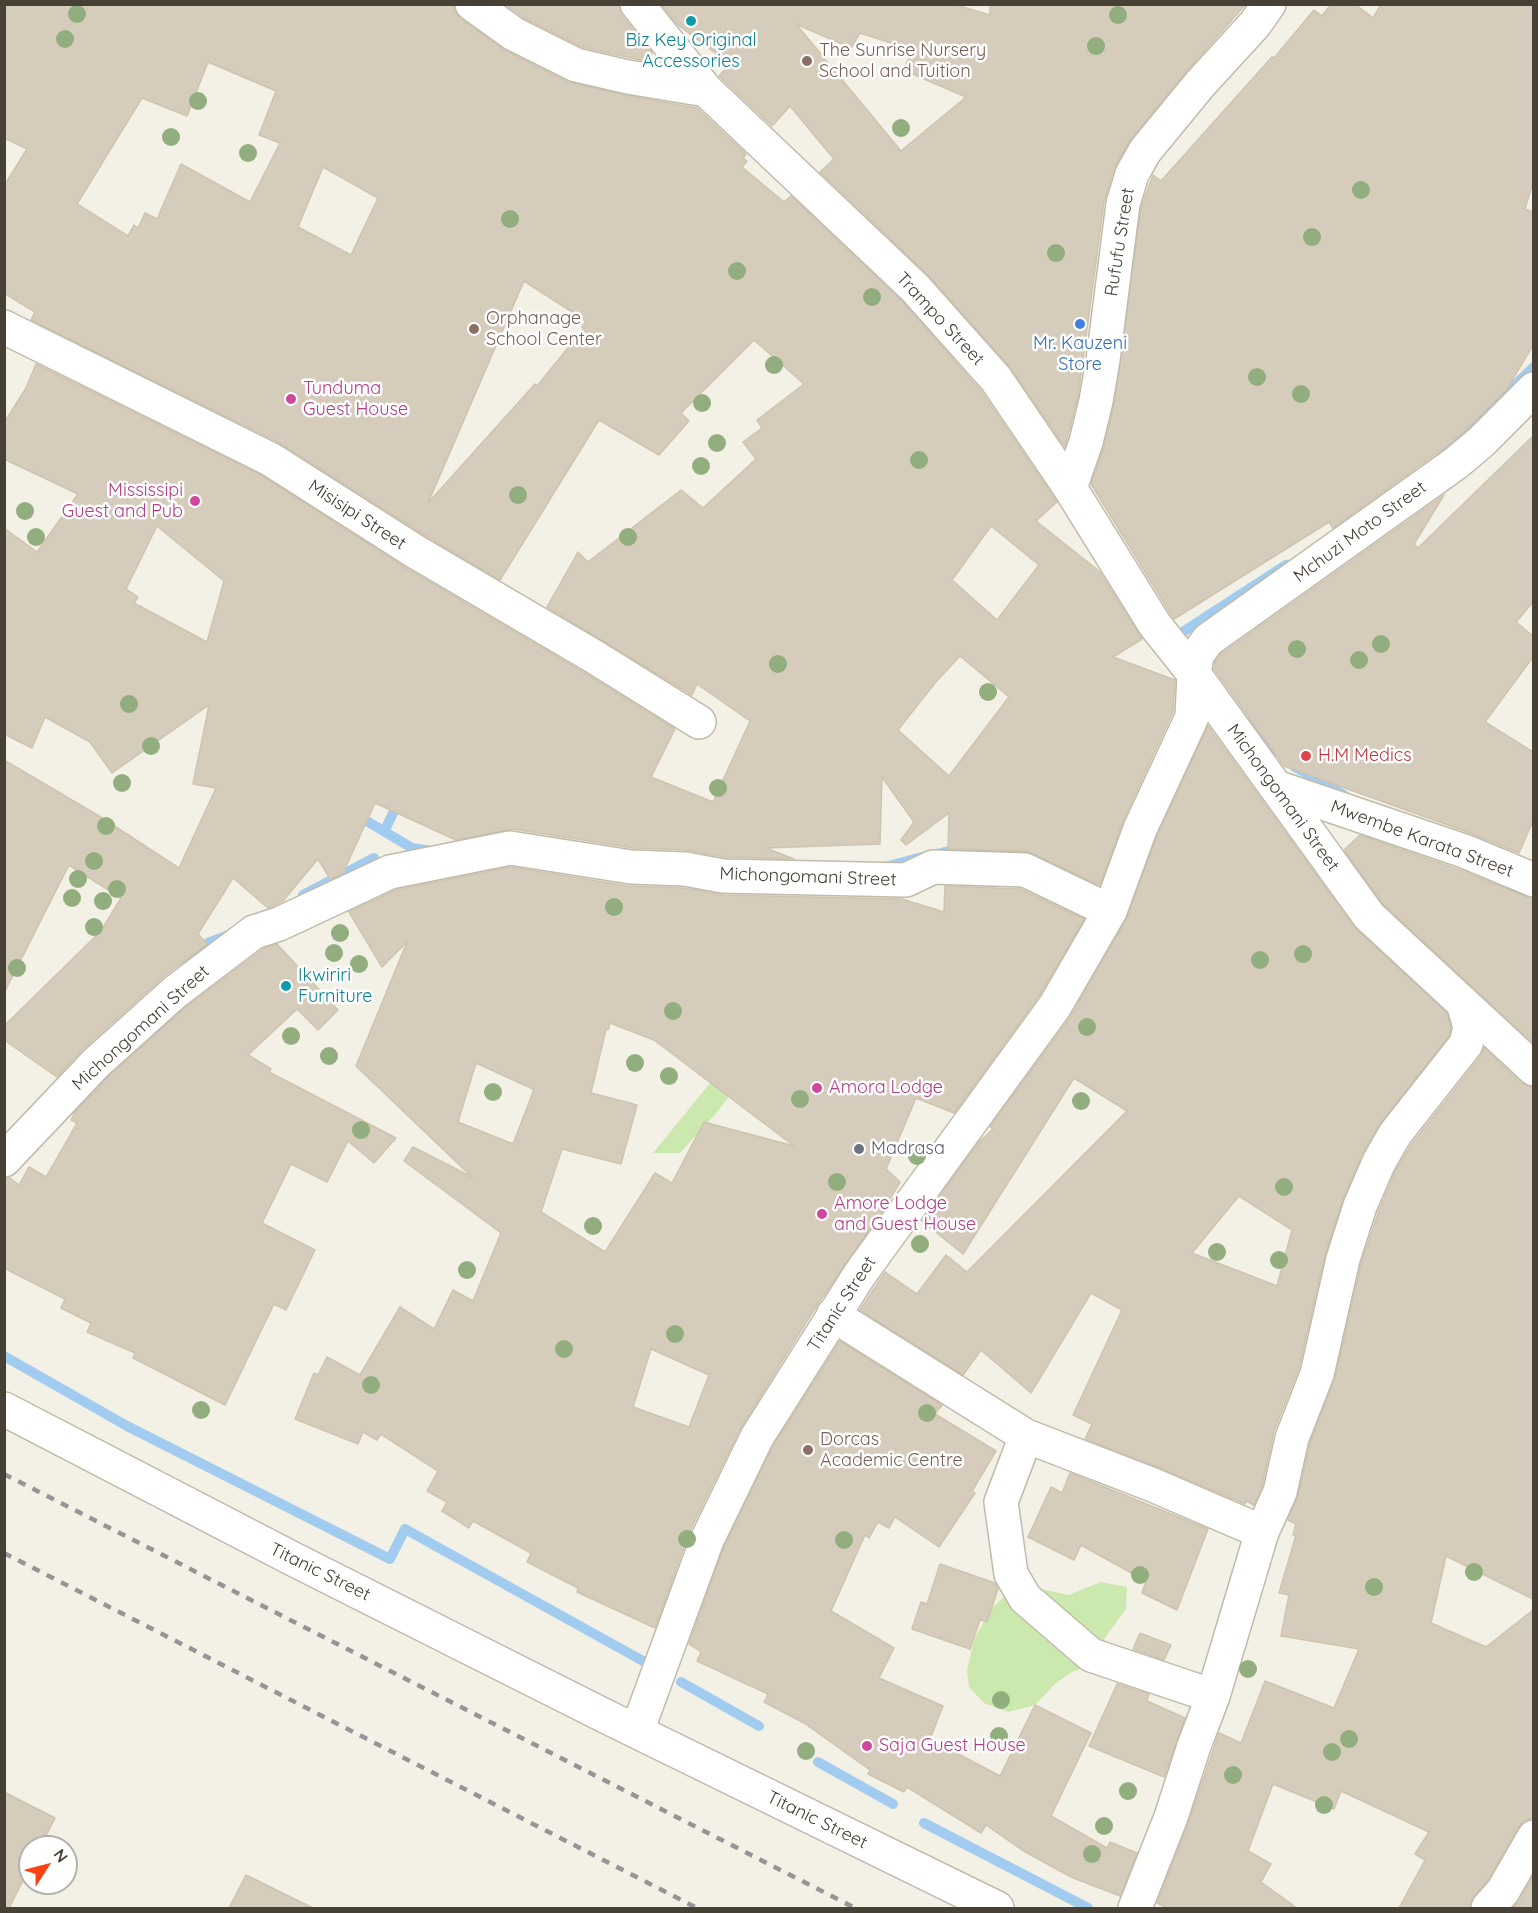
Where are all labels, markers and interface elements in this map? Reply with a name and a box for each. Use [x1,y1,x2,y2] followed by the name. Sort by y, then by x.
[684,14,698,28] marker: Biz Key Original Accessories
[625,30,757,72] place label: Biz Key Original Accessories
[819,40,986,82] place label: The Sunrise Nursery School and Tuition
[800,54,814,68] marker: The Sunrise Nursery School and Tuition
[1101,186,1139,298] street label: Rufufu Street
[891,268,989,370] street label: Trampo Street
[486,308,602,350] place label: Orphanage School Center
[1073,317,1087,331] marker: Mr. Kauzeni Store
[467,322,481,336] marker: Orphanage School Center
[1033,333,1127,376] place label: Mr. Kauzeni Store
[303,378,408,420] place label: Tunduma Guest House
[284,392,298,406] marker: Tunduma Guest House
[304,475,410,555] street label: Misisipi Street
[1289,477,1431,587] street label: Mchuzi Moto Street
[62,480,183,522] place label: Mississipi Guest and Pub
[188,494,202,508] marker: Mississipi Guest and Pub
[1222,720,1344,876] street label: Michongomani Street
[1318,745,1412,767] place label: H.M Medics
[1299,749,1313,763] marker: H.M Medics
[1328,796,1516,882] street label: Mwembe Karata Street
[719,863,897,891] street label: Michongomani Street
[68,961,214,1095] street label: Michongomani Street
[298,965,372,1008] place label: Ikwiriri Furniture
[279,979,293,993] marker: Ikwiriri Furniture
[829,1077,943,1099] place label: Amora Lodge
[810,1081,824,1095] marker: Amora Lodge
[871,1138,945,1160] place label: Madrasa
[852,1142,866,1156] marker: Madrasa
[834,1193,976,1236] place label: Amore Lodge and Guest House
[815,1207,829,1221] marker: Amore Lodge and Guest House
[803,1252,881,1356] street label: Titanic Street
[820,1429,963,1472] place label: Dorcas Academic Centre
[801,1443,815,1457] marker: Dorcas Academic Centre
[266,1538,374,1606] street label: Titanic Street
[879,1735,1026,1757] place label: Saja Guest House
[860,1739,874,1753] marker: Saja Guest House
[763,1786,871,1854] street label: Titanic Street
[18,1835,78,1895] north arrow
[49,1845,72,1866] text: N

